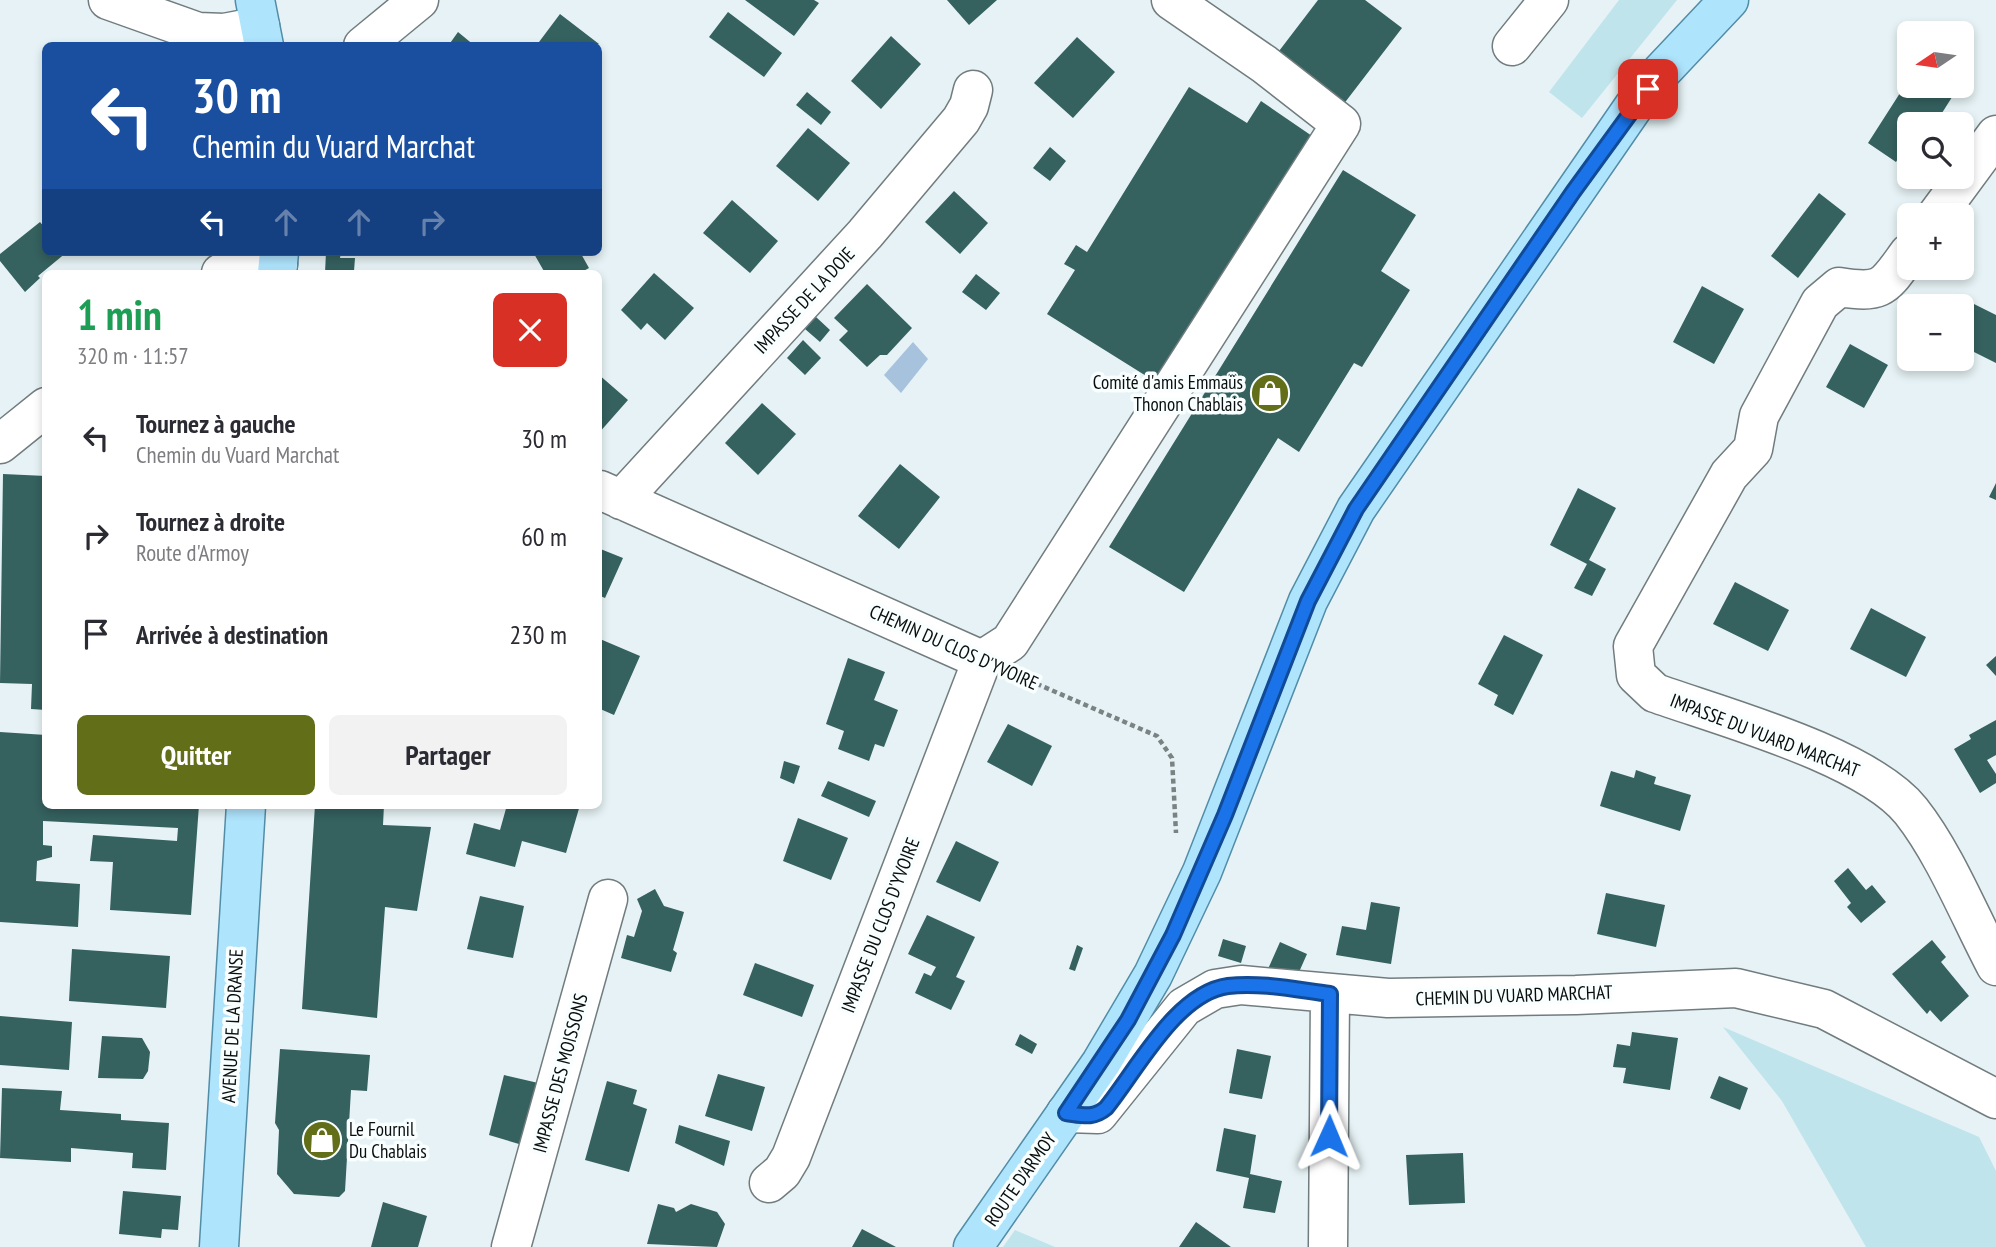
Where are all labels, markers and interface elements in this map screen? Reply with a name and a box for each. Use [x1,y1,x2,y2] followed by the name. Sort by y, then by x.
[1897,21,1974,98] north arrow
[1897,21,1974,371] map controls
[1618,59,1678,119] pin
[192,63,281,127] text: 30 m
[77,70,168,161] icon: left
[1629,70,1667,108] icon: arrive
[1897,112,1974,189] button: search
[192,125,475,167] text: Chemin du Vuard Marchat
[194,203,232,241] icon: left
[267,203,305,241] icon: ahead
[340,203,378,241] icon: ahead
[413,203,451,241] icon: right
[1897,203,1974,280] button: +
[748,242,860,358] street label: IMPASSE DE LA DOIE
[77,287,162,342] text: 1 min
[493,293,567,367] button: close
[1897,294,1974,371] button: −
[77,341,189,370] text: 320 m · 11:57
[1093,370,1243,416] place label: Comité d'amis Emmaüs Thonon Chablais
[1249,372,1291,414] shop icon: Comité d'amis Emmaüs Thonon Chablais
[136,407,296,440] text: Tournez à gauche
[77,419,115,457] icon: left
[521,422,567,455] text: 30 m
[136,440,339,469] text: Chemin du Vuard Marchat
[136,505,285,538] text: Tournez à droite
[77,517,115,555] icon: right
[521,520,567,553] text: 60 m
[136,538,249,567] text: Route d'Armoy
[866,599,1042,695] street label: CHEMIN DU CLOS D'YVOIRE
[77,615,115,653] icon: arrive
[136,618,328,651] text: Arrivée à destination
[509,618,567,651] text: 230 m
[1667,688,1863,782] street label: IMPASSE DU VUARD MARCHAT
[77,715,315,795] button: Quitter
[329,715,567,795] button: Partager
[836,834,924,1016] street label: IMPASSE DU CLOS D'YVOIRE
[216,948,248,1104] street label: AVENUE DE LA DRANSE
[1415,980,1613,1010] street label: CHEMIN DU VUARD MARCHAT
[527,991,593,1155] street label: IMPASSE DES MOISSONS
[1292,1099,1366,1173] position arrow
[349,1117,427,1163] place label: Le Fournil Du Chablais
[301,1119,343,1161] shop icon: Le Fournil Du Chablais
[979,1127,1061,1231] street label: ROUTE D'ARMOY

